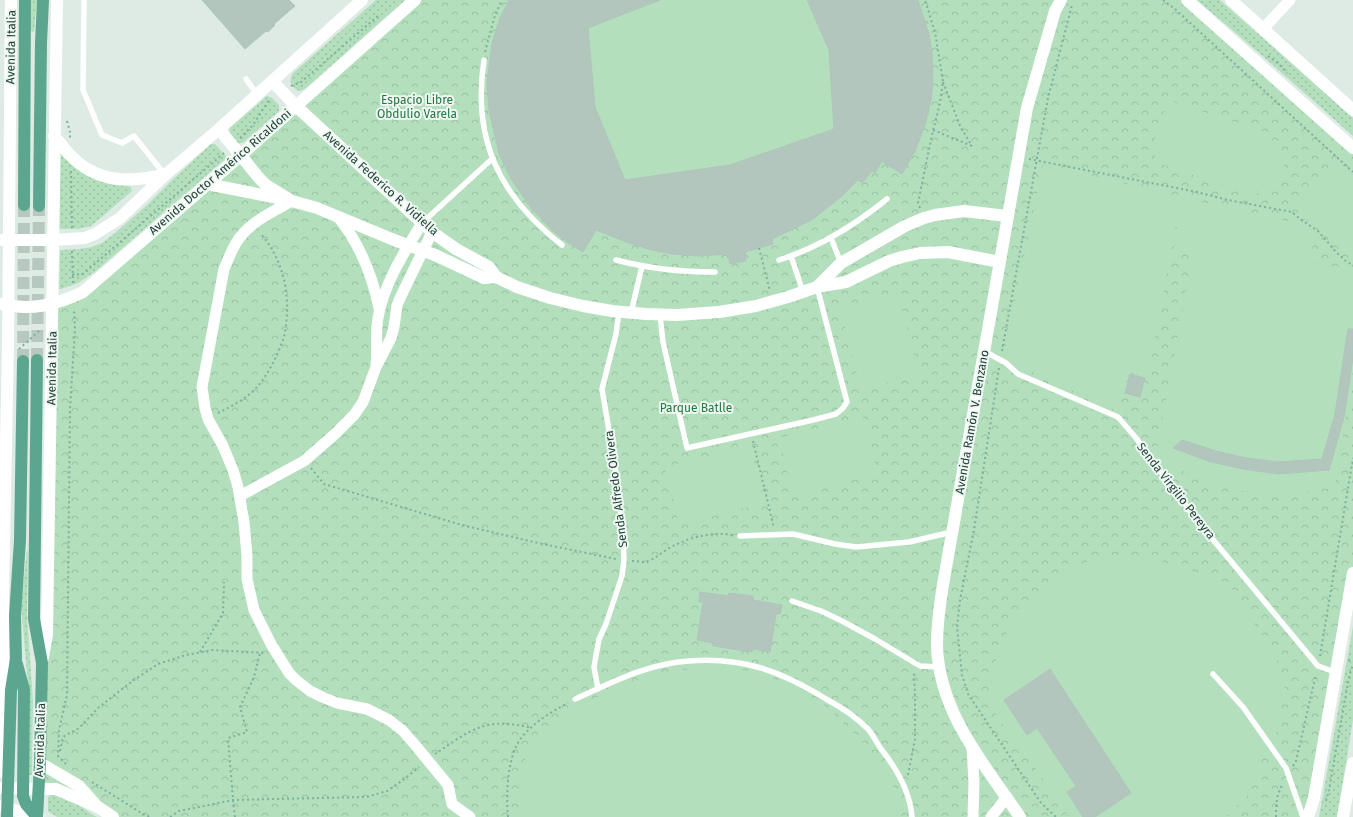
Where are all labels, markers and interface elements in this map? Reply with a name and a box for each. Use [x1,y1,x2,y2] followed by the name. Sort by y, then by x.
[3,10,19,84] street label: Avenida Italia
[377,93,457,121] park label: Espacio Libre Obdulio Varela
[146,106,294,238] street label: Avenida Doctor Américo Ricaldoni
[321,128,441,238] street label: Avenida Federico R. Vidiella
[44,331,60,405] street label: Avenida Italia
[952,349,992,495] street label: Avenida Ramón V. Benzano
[660,401,732,415] park label: Parque Batlle
[602,430,630,548] street label: Senda Alfredo Olivera
[1134,440,1218,542] street label: Senda Virgilio Pereyra
[32,703,48,777] street label: Avenida Italia

